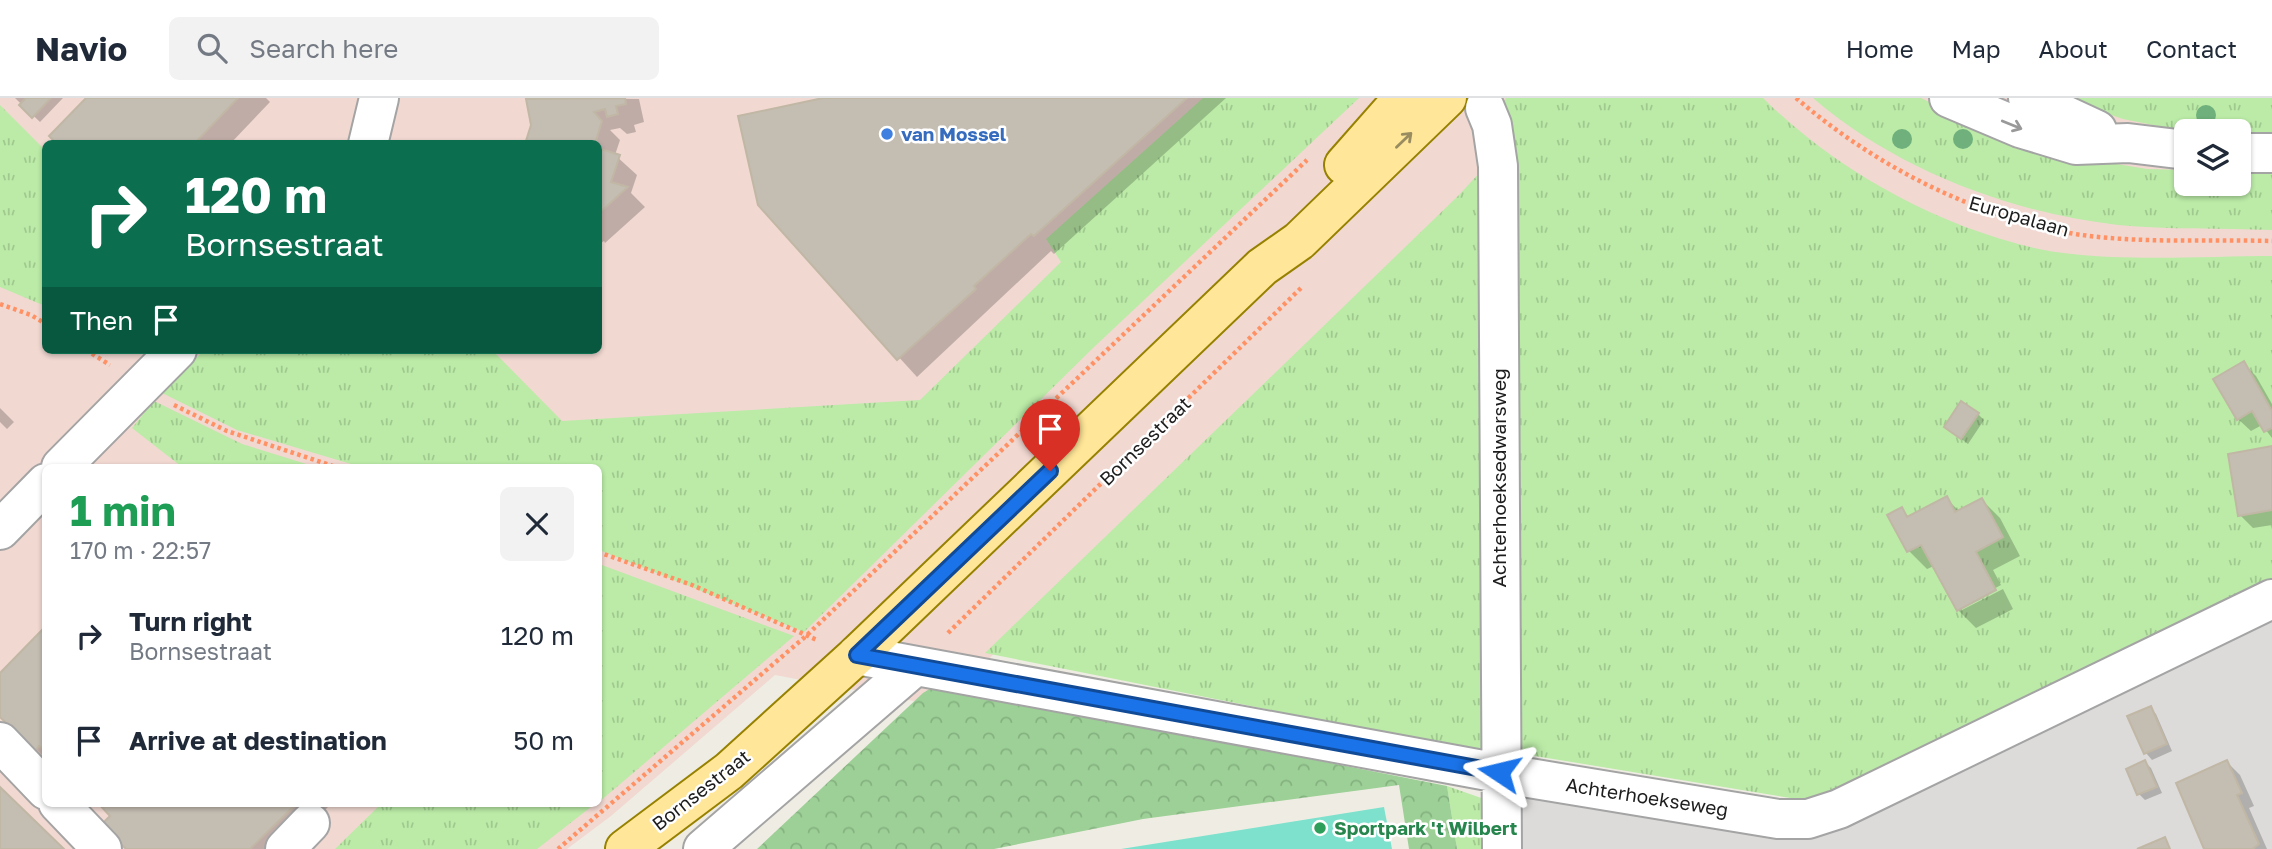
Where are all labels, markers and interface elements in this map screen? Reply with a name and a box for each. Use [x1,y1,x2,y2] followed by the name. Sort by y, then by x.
[169,17,659,80] search box
[35,29,127,68] text: Navio
[193,29,231,67] icon: search
[249,33,398,64] text: Search here
[1846,34,1914,63] text: Home
[1952,34,2001,63] text: Map
[2039,34,2108,63] text: About
[2146,34,2237,63] text: Contact
[2001,119,2022,132] one-way arrow
[2174,119,2251,196] map controls
[2174,119,2251,196] button: layers
[901,122,1006,145] place label: van Mossel
[879,126,895,142] marker: van Mossel
[1395,131,1412,148] one-way arrow
[185,165,327,224] text: 120 m
[70,168,161,259] icon: right
[1966,190,2072,241] street label: Europalaan
[185,225,384,263] text: Bornsestraat
[147,301,185,339] icon: arrive
[70,305,133,336] text: Then
[1487,368,1510,588] street label: Achterhoeksedwarsweg
[1094,391,1195,490] street label: Bornsestraat
[1020,399,1080,471] pin
[1031,410,1069,448] icon: arrive
[70,485,176,535] text: 1 min
[500,487,574,561] button: close
[70,536,211,564] text: 170 m · 22:57
[129,606,252,637] text: Turn right
[70,617,108,655] icon: right
[501,620,574,651] text: 120 m
[129,637,272,665] text: Bornsestraat
[70,722,108,760] icon: arrive
[129,725,387,756] text: Arrive at destination
[513,725,574,756] text: 50 m
[1462,735,1536,809] position arrow
[647,744,754,835] street label: Bornsestraat
[1564,772,1730,821] street label: Achterhoekseweg
[1334,816,1518,839] place label: Sportpark 't Wilbert
[1312,820,1328,836] marker: Sportpark 't Wilbert

